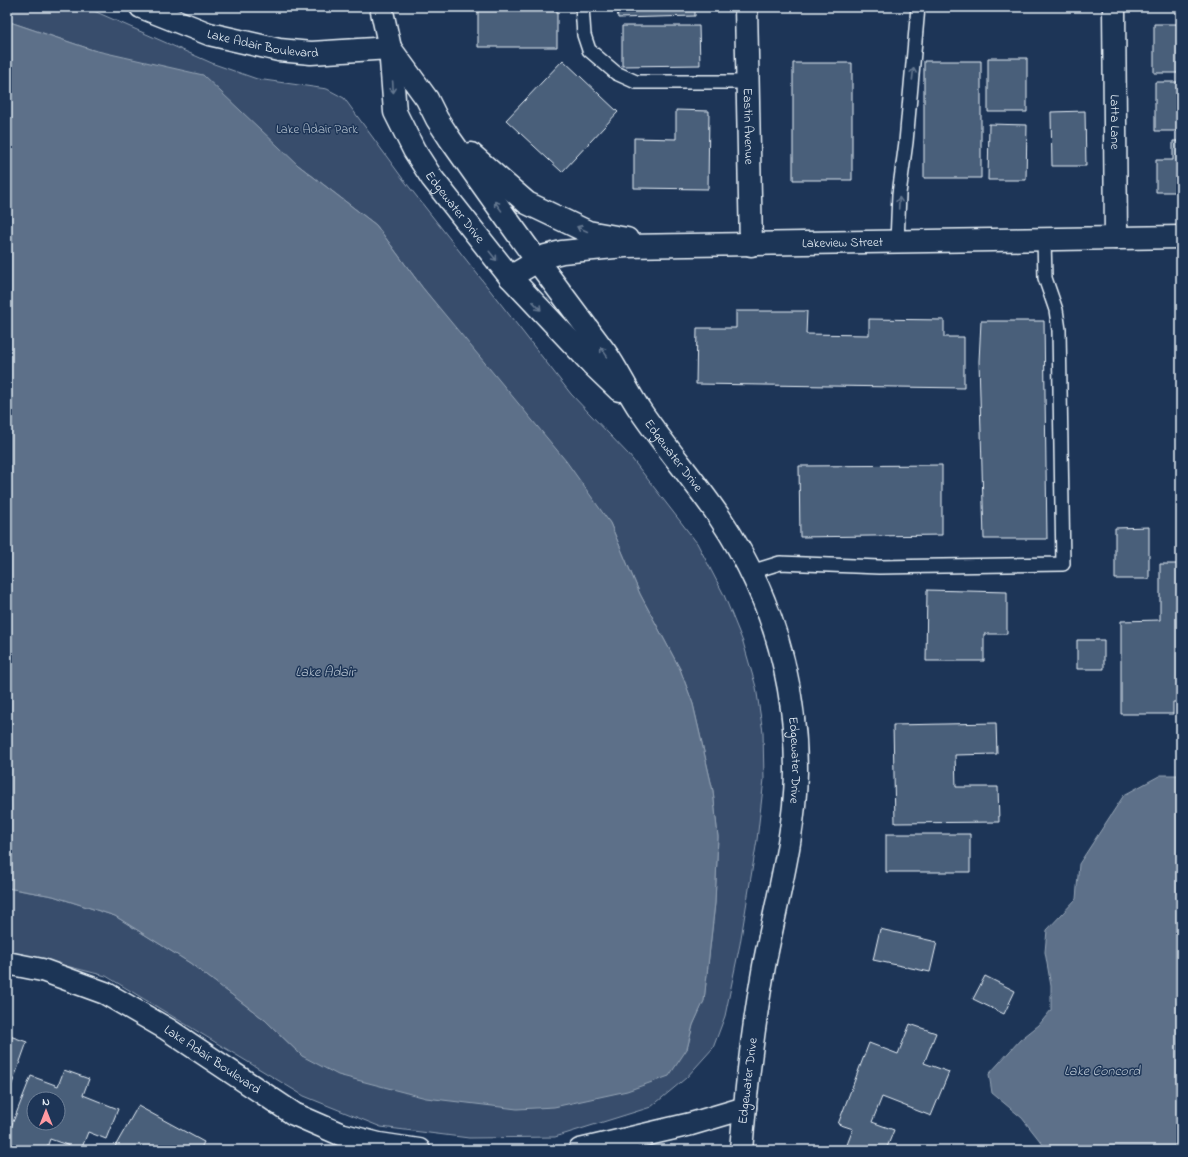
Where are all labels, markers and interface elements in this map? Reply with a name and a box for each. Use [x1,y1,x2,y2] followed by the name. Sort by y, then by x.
[205,24,320,63] street label: Lake Adair Boulevard
[909,68,916,81] one-way arrow
[389,80,396,93] one-way arrow
[738,87,759,165] street label: Eastin Avenue
[1105,94,1125,150] street label: Latta Lane
[276,120,358,139] park label: Lake Adair Park
[420,167,489,247] street label: Edgewater Drive
[895,197,902,210] one-way arrow
[494,201,502,212] one-way arrow
[576,225,588,232] one-way arrow
[802,232,884,253] street label: Lakeview Street
[489,251,498,262] one-way arrow
[532,301,542,311] one-way arrow
[600,346,608,357] one-way arrow
[640,415,708,496] street label: Edgewater Drive
[295,662,356,683] water label: Lake Adair
[783,716,806,805] street label: Edgewater Drive
[160,1020,265,1099] street label: Lake Adair Boulevard
[733,1036,764,1125] street label: Edgewater Drive
[1064,1061,1141,1082] water label: Lake Concord
[26,1091,66,1131] north arrow
[42,1094,50,1110] text: N

